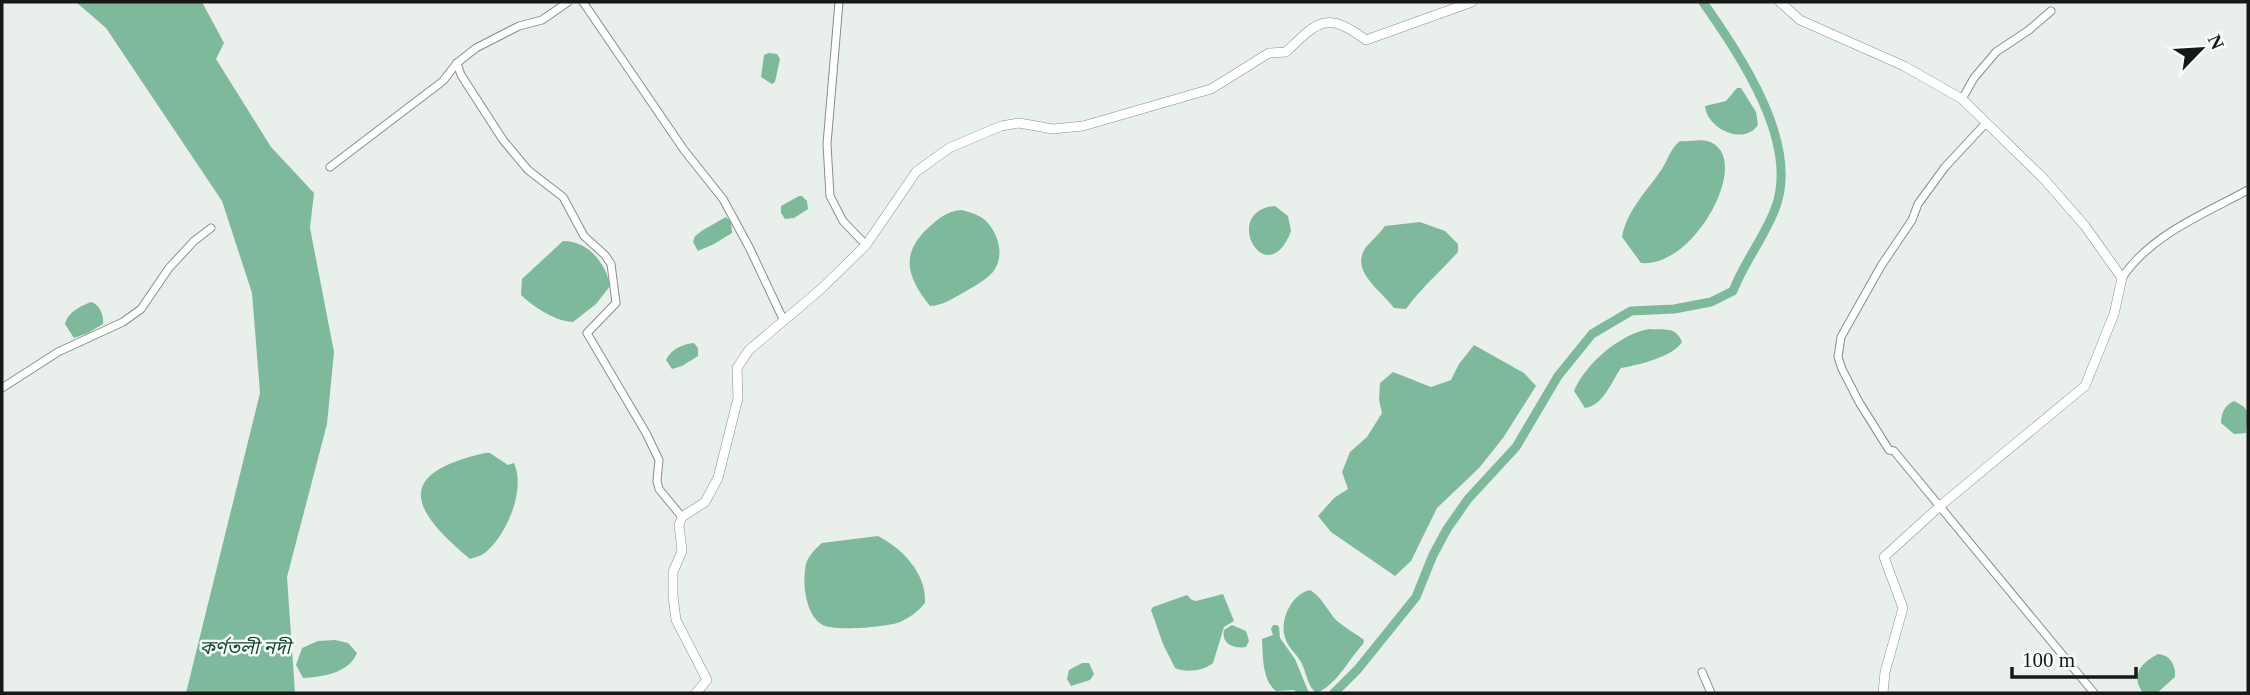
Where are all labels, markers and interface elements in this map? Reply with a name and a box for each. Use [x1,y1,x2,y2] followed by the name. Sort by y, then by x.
[2166,14,2236,84] north arrow
[2204,31,2228,53] text: N
[199,636,295,658] water label: কর্ণতলী নদী
[2012,636,2136,680] scale bar
[2022,648,2075,672] text: 100 m

